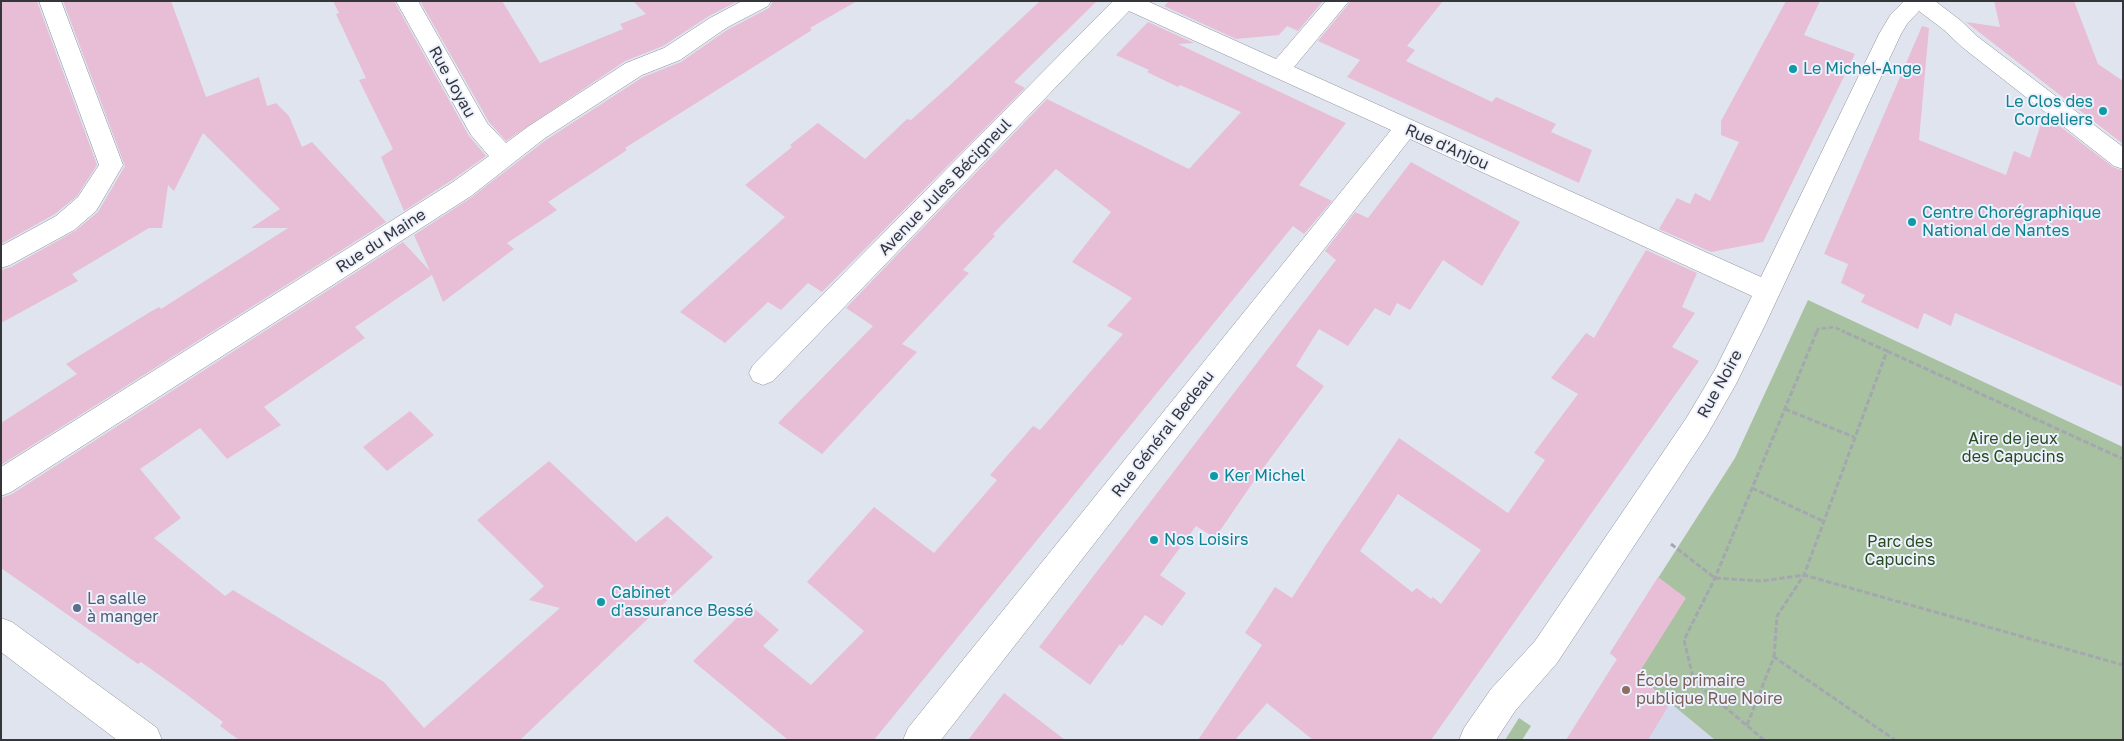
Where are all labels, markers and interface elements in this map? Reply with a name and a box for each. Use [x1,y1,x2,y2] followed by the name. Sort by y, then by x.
[424,43,480,121] street label: Rue Joyau
[1803,59,1921,79] place label: Le Michel-Ange
[1787,63,1799,75] marker: Le Michel-Ange
[2005,92,2093,130] place label: Le Clos des Cordeliers
[2097,105,2109,117] marker: Le Clos des Cordeliers
[875,115,1015,259] street label: Avenue Jules Bécigneul
[1402,120,1492,174] street label: Rue d'Anjou
[1922,203,2101,241] place label: Centre Chorégraphique National de Nantes
[332,205,430,277] street label: Rue du Maine
[1906,216,1918,228] marker: Centre Chorégraphique National de Nantes
[1693,347,1747,421] street label: Rue Noire
[1108,367,1218,501] street label: Rue Général Bedeau
[1962,429,2064,467] park label: Aire de jeux des Capucins
[1224,466,1305,486] place label: Ker Michel
[1208,470,1220,482] marker: Ker Michel
[1164,530,1249,550] place label: Nos Loisirs
[1865,532,1935,570] park label: Parc des Capucins
[1148,534,1160,546] marker: Nos Loisirs
[611,583,753,621] place label: Cabinet d'assurance Bessé
[87,589,158,627] place label: La salle à manger
[595,596,607,608] marker: Cabinet d'assurance Bessé
[71,602,83,614] marker: La salle à manger
[1636,671,1782,709] place label: École primaire publique Rue Noire
[1620,684,1632,696] marker: École primaire publique Rue Noire

